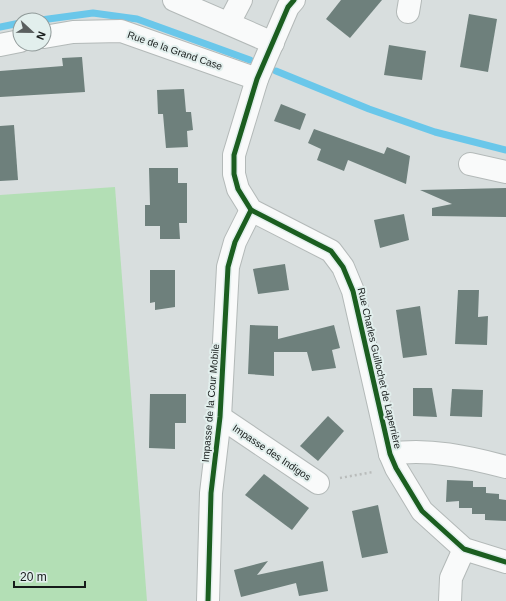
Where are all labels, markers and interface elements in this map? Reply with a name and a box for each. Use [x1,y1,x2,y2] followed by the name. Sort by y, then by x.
[12,12,52,52] north arrow
[126,29,224,72] street label: Rue de la Grand Case
[34,30,48,42] text: N
[356,286,404,450] street label: Rue Charles Guillochet de Laperrière
[200,343,221,463] street label: Impasse de la Cour Mobile
[231,422,313,483] street label: Impasse des Indigos
[14,563,85,589] scale bar
[20,570,47,584] text: 20 m

